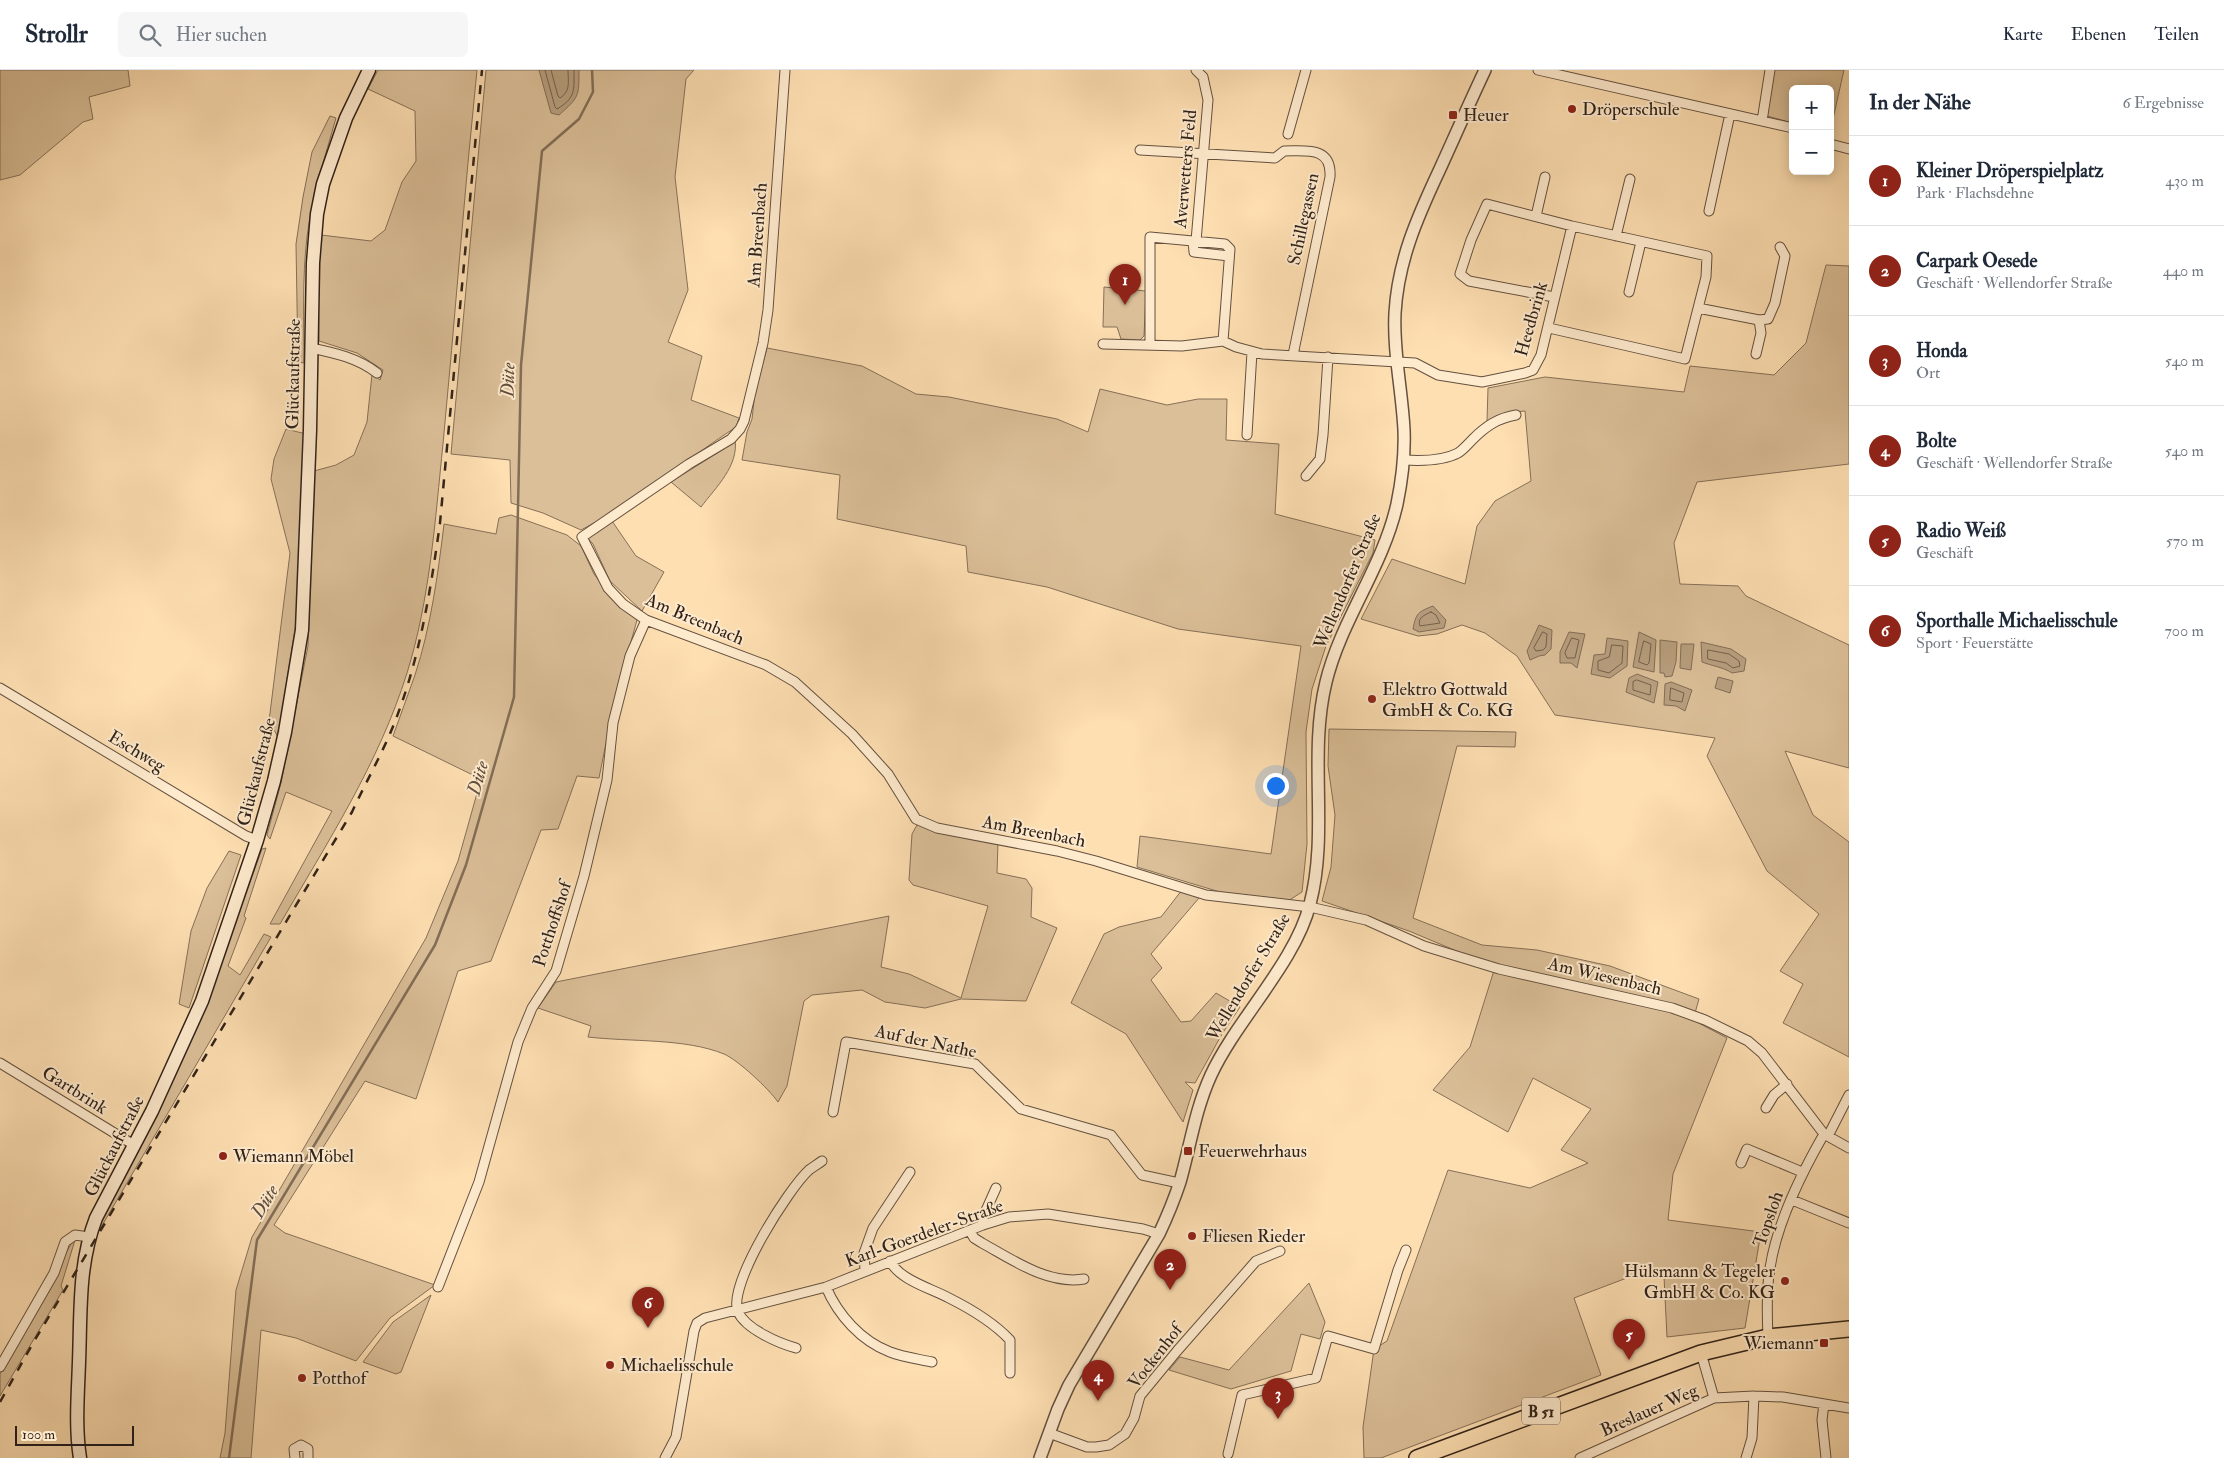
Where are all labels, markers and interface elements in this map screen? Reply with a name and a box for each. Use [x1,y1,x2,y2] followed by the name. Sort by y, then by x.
[118,12,468,57] search box
[25,19,88,50] text: Strollr
[136,21,164,49] icon: search
[176,23,267,47] text: Hier suchen
[2003,23,2043,46] text: Karte
[2071,23,2126,46] text: Ebenen
[2154,23,2199,46] text: Teilen
[1789,85,1834,175] map controls
[1789,85,1834,130] button: +
[1869,89,1971,116] text: In der Nähe
[2123,93,2204,113] text: 6 Ergebnisse
[1582,98,1680,121] place label: Dröperschule
[1566,103,1578,115] marker: Dröperschule
[1463,104,1509,127] place label: Heuer
[1169,109,1202,230] street label: Averwetters Feld
[1447,109,1459,121] marker: Heuer
[1789,130,1834,175] button: −
[1916,159,2103,183] text: Kleiner Dröperspielplatz
[1283,171,1324,267] street label: Schillegassen
[1882,171,1888,191] text: 1
[2165,171,2204,191] text: 430 m
[742,181,773,289] street label: Am Breenbach
[1916,183,2034,203] text: Park · Flachsdehne
[1916,249,2037,273] text: Carpark Oesede
[1881,261,1889,281] text: 2
[2163,261,2204,281] text: 440 m
[1109,264,1141,305] pin: 1
[1916,273,2112,293] text: Geschäft · Wellendorfer Straße
[1510,279,1553,359] street label: Heedbrink
[281,318,306,430] street label: Glückaufstraße
[1916,339,1967,363] text: Honda
[1882,351,1888,371] text: 3
[2165,351,2204,371] text: 540 m
[495,362,521,399] water label: Düte
[1916,363,1940,383] text: Ort
[1916,429,1956,453] text: Bolte
[1881,441,1889,461] text: 4
[2165,441,2204,461] text: 540 m
[1916,453,2112,473] text: Geschäft · Wellendorfer Straße
[1308,509,1387,653] street label: Wellendorfer Straße
[1916,519,2006,543] text: Radio Weiß
[1881,531,1889,551] text: 5
[2166,531,2204,551] text: 570 m
[1916,543,1973,563] text: Geschäft
[641,588,748,651] street label: Am Breenbach
[1916,609,2118,633] text: Sporthalle Michaelisschule
[1881,621,1889,641] text: 6
[2165,621,2204,641] text: 700 m
[1916,633,2033,653] text: Sport · Feuerstätte
[1382,678,1513,722] place label: Elektro Gottwald GmbH & Co. KG
[1366,693,1378,705] marker: Elektro Gottwald GmbH & Co. KG
[232,715,281,829] street label: Glückaufstraße
[104,725,171,778] street label: Eschweg
[461,758,494,799] water label: Düte
[1263,773,1289,799] your location
[979,810,1088,853] street label: Am Breenbach
[528,875,578,970] street label: Potthoffshof
[1201,909,1296,1046] street label: Wellendorfer Straße
[1545,952,1664,1001] street label: Am Wiesenbach
[872,1019,979,1064] street label: Auf der Nathe
[38,1061,112,1120] street label: Gartbrink
[79,1091,150,1201] street label: Glückaufstraße
[1198,1140,1307,1163] place label: Feuerwehrhaus
[232,1145,354,1168] place label: Wiemann Möbel
[1182,1145,1194,1157] marker: Feuerwehrhaus
[217,1150,229,1162] marker: Wiemann Möbel
[245,1180,284,1223] water label: Düte
[1748,1188,1789,1250] street label: Topsloh
[842,1194,1007,1273] street label: Karl-Goerdeler-Straße
[1202,1225,1305,1248] place label: Fliesen Rieder
[1186,1230,1198,1242] marker: Fliesen Rieder
[1154,1249,1186,1290] pin: 2
[1624,1260,1775,1304] place label: Hülsmann & Tegeler GmbH & Co. KG
[1779,1275,1791,1287] marker: Hülsmann & Tegeler GmbH & Co. KG
[632,1287,664,1328] pin: 6
[1123,1317,1190,1393] street label: Vockenhof
[1613,1319,1645,1360] pin: 5
[1743,1332,1814,1355] place label: Wiemann
[1818,1337,1830,1349] marker: Wiemann
[620,1354,734,1377] place label: Michaelisschule
[604,1359,616,1371] marker: Michaelisschule
[1082,1360,1114,1401] pin: 4
[312,1367,369,1390] place label: Potthof
[296,1372,308,1384] marker: Potthof
[1262,1378,1294,1419] pin: 3
[1597,1378,1703,1442] street label: Breslauer Weg
[1522,1398,1560,1424] road number: B 51
[15,1423,134,1446] scale bar
[22,1426,55,1443] text: 100 m

